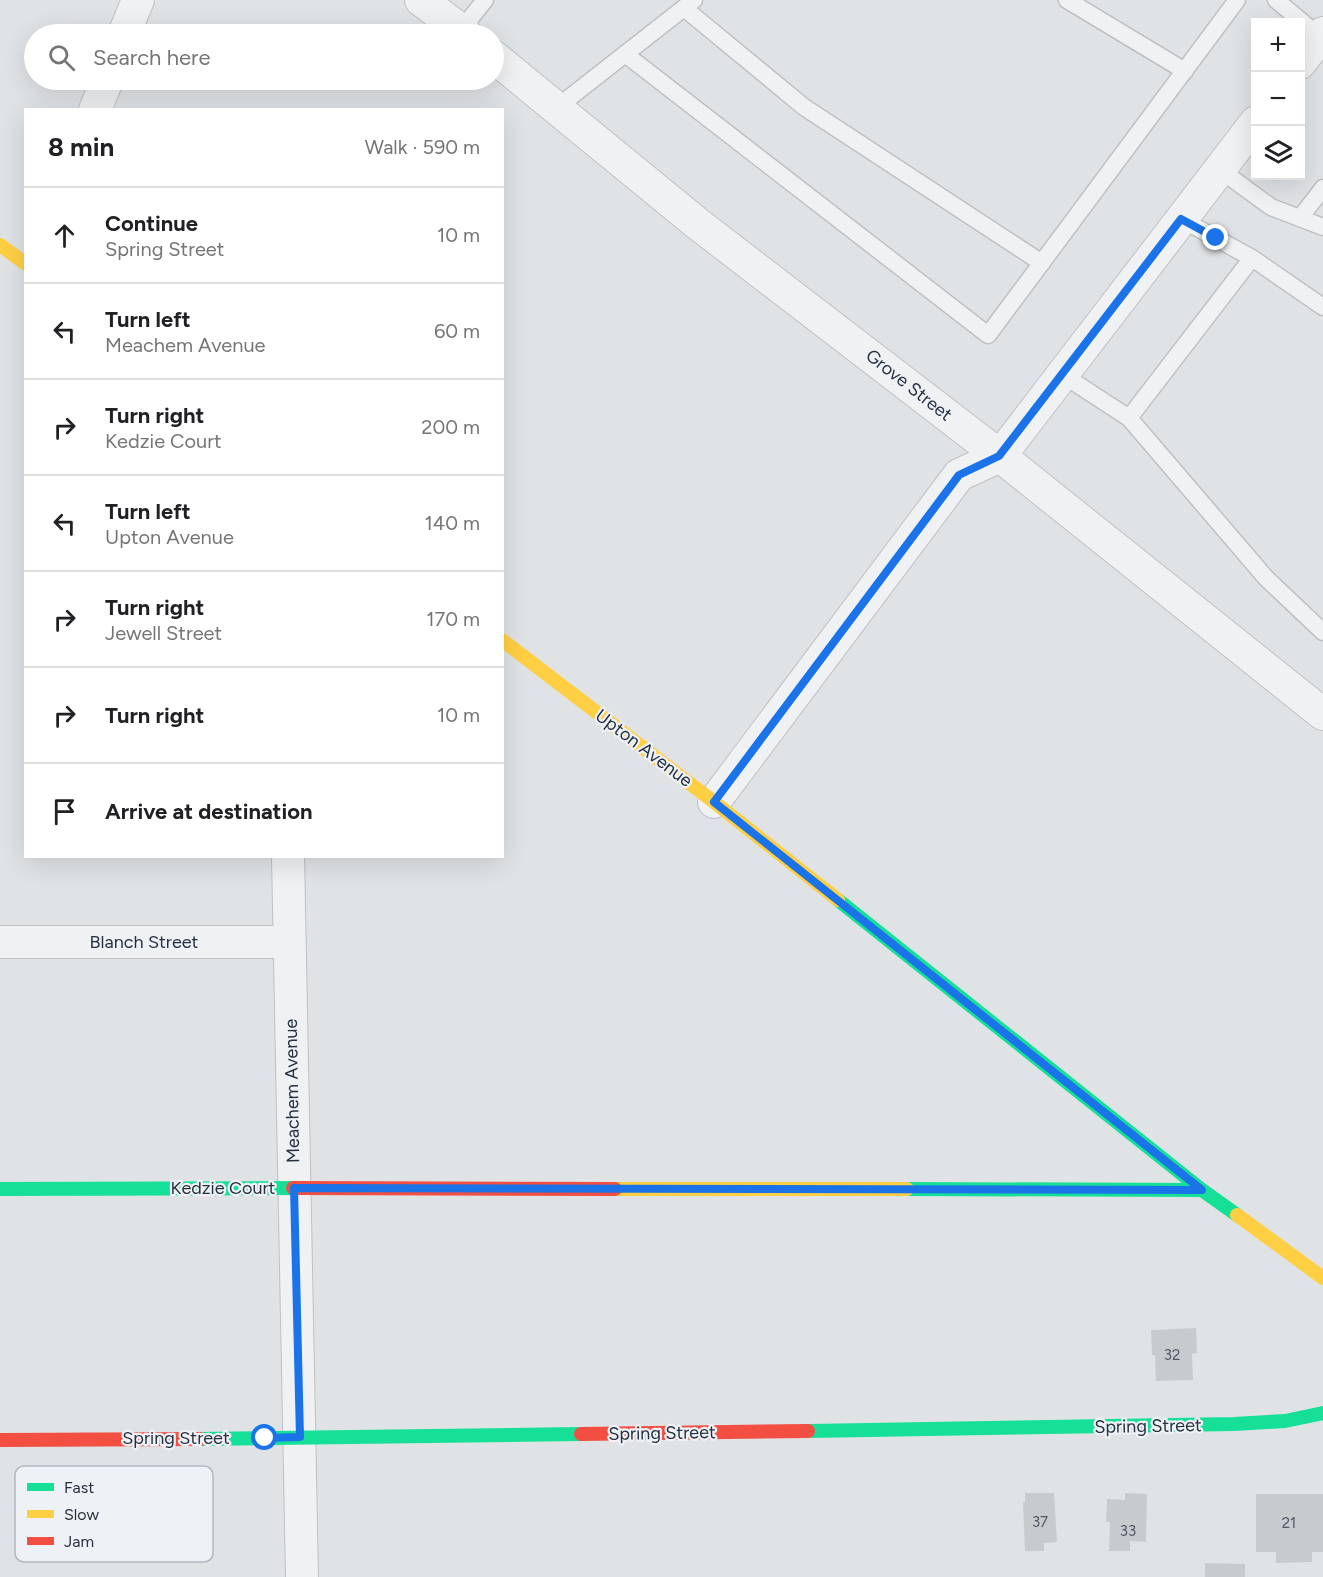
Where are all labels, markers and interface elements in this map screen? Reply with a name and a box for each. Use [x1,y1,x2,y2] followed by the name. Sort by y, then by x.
[1251,18,1305,180] map controls
[1251,18,1305,72] button: +
[24,24,504,90] search box
[45,41,78,74] icon: search
[93,44,211,71] text: Search here
[1251,72,1305,126] button: −
[1251,126,1305,180] button: layers
[48,131,114,163] text: 8 min
[365,135,480,159] text: Walk · 590 m
[105,210,198,237] text: Continue
[48,219,81,252] icon: ahead
[437,223,480,247] text: 10 m
[1202,224,1228,250] route end
[105,237,224,261] text: Spring Street
[105,306,191,333] text: Turn left
[48,315,81,348] icon: left
[434,319,480,343] text: 60 m
[105,333,266,357] text: Meachem Avenue
[861,344,957,426] street label: Grove Street
[105,402,204,429] text: Turn right
[48,411,81,444] icon: right
[421,415,480,439] text: 200 m
[105,429,222,453] text: Kedzie Court
[105,498,191,525] text: Turn left
[48,507,81,540] icon: left
[425,511,480,535] text: 140 m
[105,525,234,549] text: Upton Avenue
[105,594,204,621] text: Turn right
[48,603,81,636] icon: right
[426,607,480,631] text: 170 m
[105,621,222,645] text: Jewell Street
[48,699,81,732] icon: right
[105,702,204,729] text: Turn right
[437,703,480,727] text: 10 m
[591,704,697,792] street label: Upton Avenue
[48,795,81,828] icon: arrive
[105,798,313,825] text: Arrive at destination
[90,931,199,953] street label: Blanch Street
[280,1018,304,1163] street label: Meachem Avenue
[171,1177,276,1199] street label: Kedzie Court
[1164,1346,1180,1364] house number: 32
[1094,1414,1202,1438] street label: Spring Street
[608,1421,716,1445] street label: Spring Street
[251,1424,277,1450] route start
[122,1427,230,1449] street label: Spring Street
[15,1466,213,1562] legend
[64,1478,94,1497] text: Fast
[64,1505,99,1524] text: Slow
[1032,1513,1048,1531] house number: 37
[1282,1514,1296,1532] house number: 21
[1120,1522,1136,1540] house number: 33
[64,1532,94,1551] text: Jam

